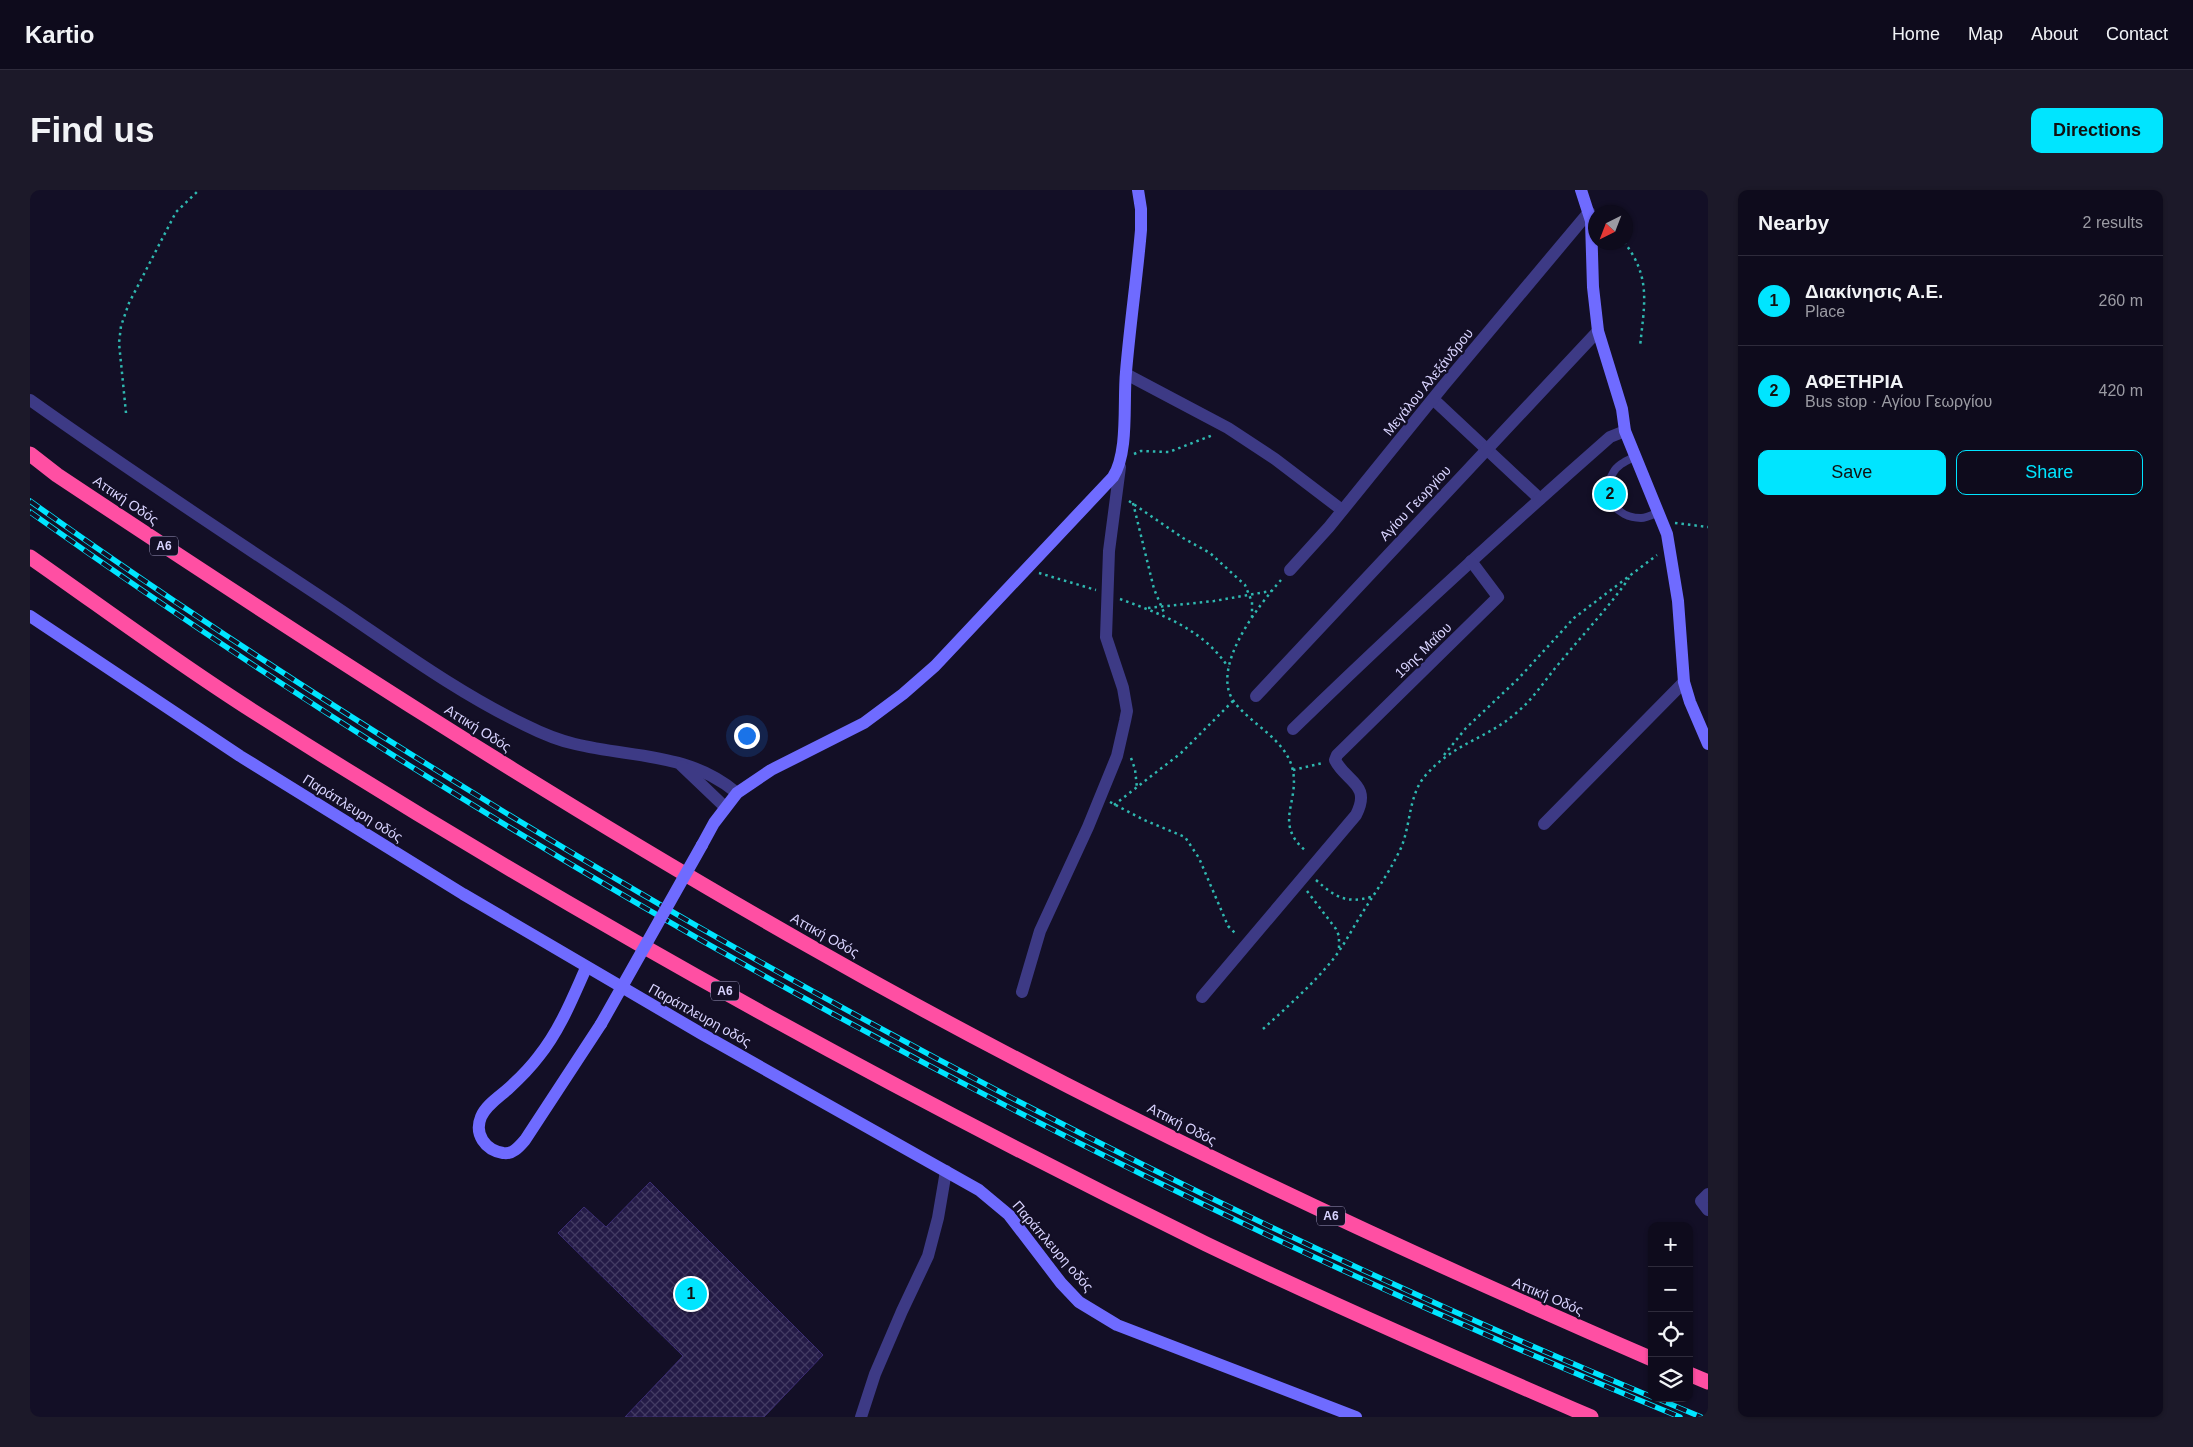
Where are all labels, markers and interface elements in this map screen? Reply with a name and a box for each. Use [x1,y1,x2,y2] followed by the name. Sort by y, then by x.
[25,21,94,48] text: Kartio
[1892,24,1940,44] text: Home
[1968,24,2003,44] text: Map
[2031,24,2078,44] text: About
[2106,24,2168,44] text: Contact
[2031,108,2163,153] button: Directions
[30,110,154,149] text: Find us
[1588,205,1633,250] north arrow
[1758,211,1829,234] text: Nearby
[2083,214,2143,231] text: 2 results
[1805,281,1943,302] text: Διακίνησις Α.Ε.
[1770,292,1778,309] text: 1
[2099,292,2143,309] text: 260 m
[1805,303,1845,320] text: Place
[1380,325,1476,439] street label: Μεγάλου Αλεξάνδρου
[1805,371,1903,392] text: ΑΦΕΤΗΡΙΑ
[1770,382,1778,399] text: 2
[2099,382,2143,399] text: 420 m
[1805,393,1992,410] text: Bus stop · Αγίου Γεωργίου
[1758,450,1946,495] button: Save
[1956,450,2143,495] button: Share
[1376,462,1454,544] street label: Αγίου Γεωργίου
[90,472,162,528] street label: Αττική Οδός
[1594,475,1626,513] pin: 2
[150,536,178,556] road number: Α6
[1391,619,1455,681] street label: 19ης Μαΐου
[442,701,514,755] street label: Αττική Οδός
[734,723,760,749] your location
[300,771,406,845] street label: Παράπλευρη οδός
[788,910,862,960] street label: Αττική Οδός
[646,980,754,1050] street label: Παράπλευρη οδός
[711,981,739,1000] road number: Α6
[1145,1100,1219,1148] street label: Αττική Οδός
[1009,1198,1097,1295] street label: Παράπλευρη οδός
[1317,1206,1345,1226] road number: Α6
[1648,1222,1693,1402] map controls
[1648,1222,1693,1267] button: +
[1648,1267,1693,1312] button: −
[1510,1274,1586,1318] street label: Αττική Οδός
[675,1275,707,1313] pin: 1
[1648,1312,1693,1357] button: locate
[1648,1357,1693,1402] button: layers

